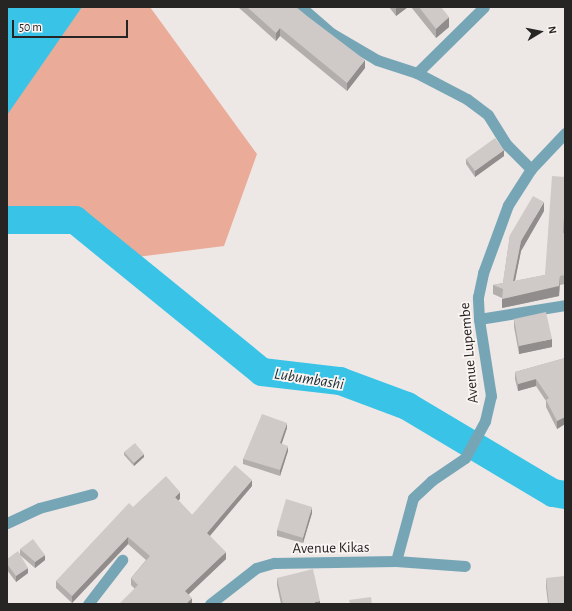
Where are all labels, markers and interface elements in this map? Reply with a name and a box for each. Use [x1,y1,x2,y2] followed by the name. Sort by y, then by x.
[14,12,130,38] scale bar
[520,12,560,52] north arrow
[19,21,42,33] text: 50 m
[546,25,558,35] text: N
[456,302,482,404] street label: Avenue Lupembe
[273,364,345,394] water label: Lubumbashi
[292,538,370,558] street label: Avenue Kikas

